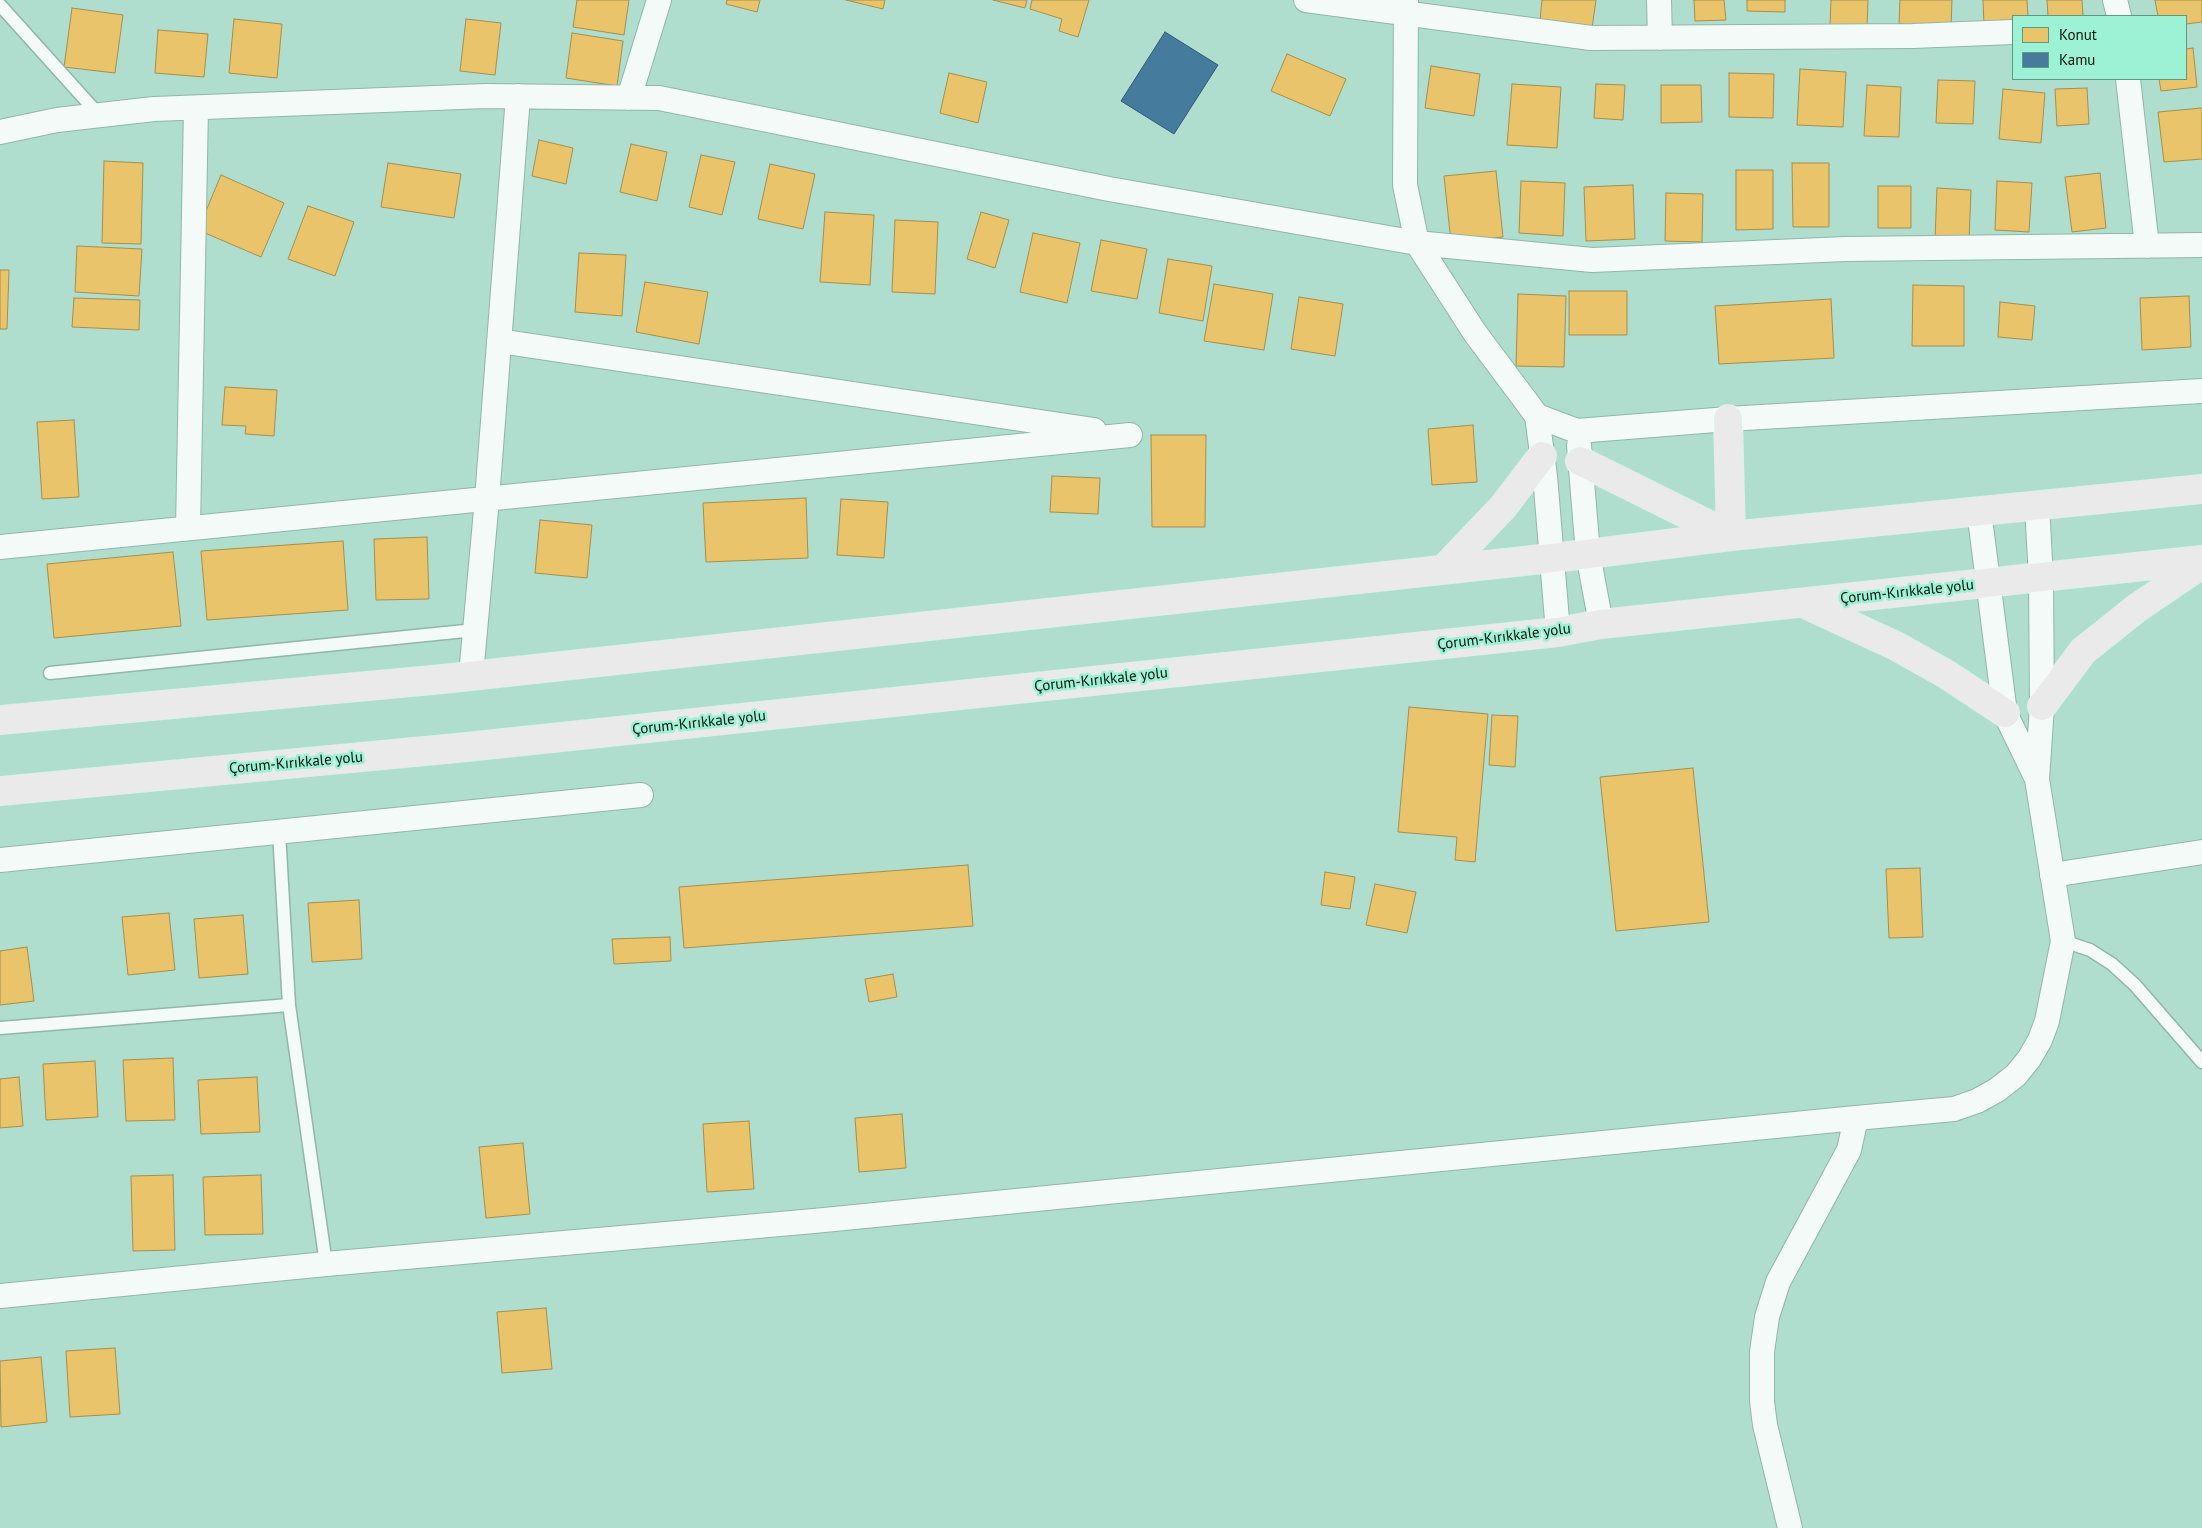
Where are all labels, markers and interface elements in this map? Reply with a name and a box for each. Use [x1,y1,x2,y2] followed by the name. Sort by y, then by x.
[2012,15,2187,80] legend
[2059,25,2097,44] text: Konut
[2059,50,2095,69] text: Kamu
[1839,576,1975,608] street label: Çorum-Kırıkkale yolu
[1436,620,1572,654] street label: Çorum-Kırıkkale yolu
[1033,664,1169,696] street label: Çorum-Kırıkkale yolu
[631,707,767,739] street label: Çorum-Kırıkkale yolu
[228,748,364,778] street label: Çorum-Kırıkkale yolu

